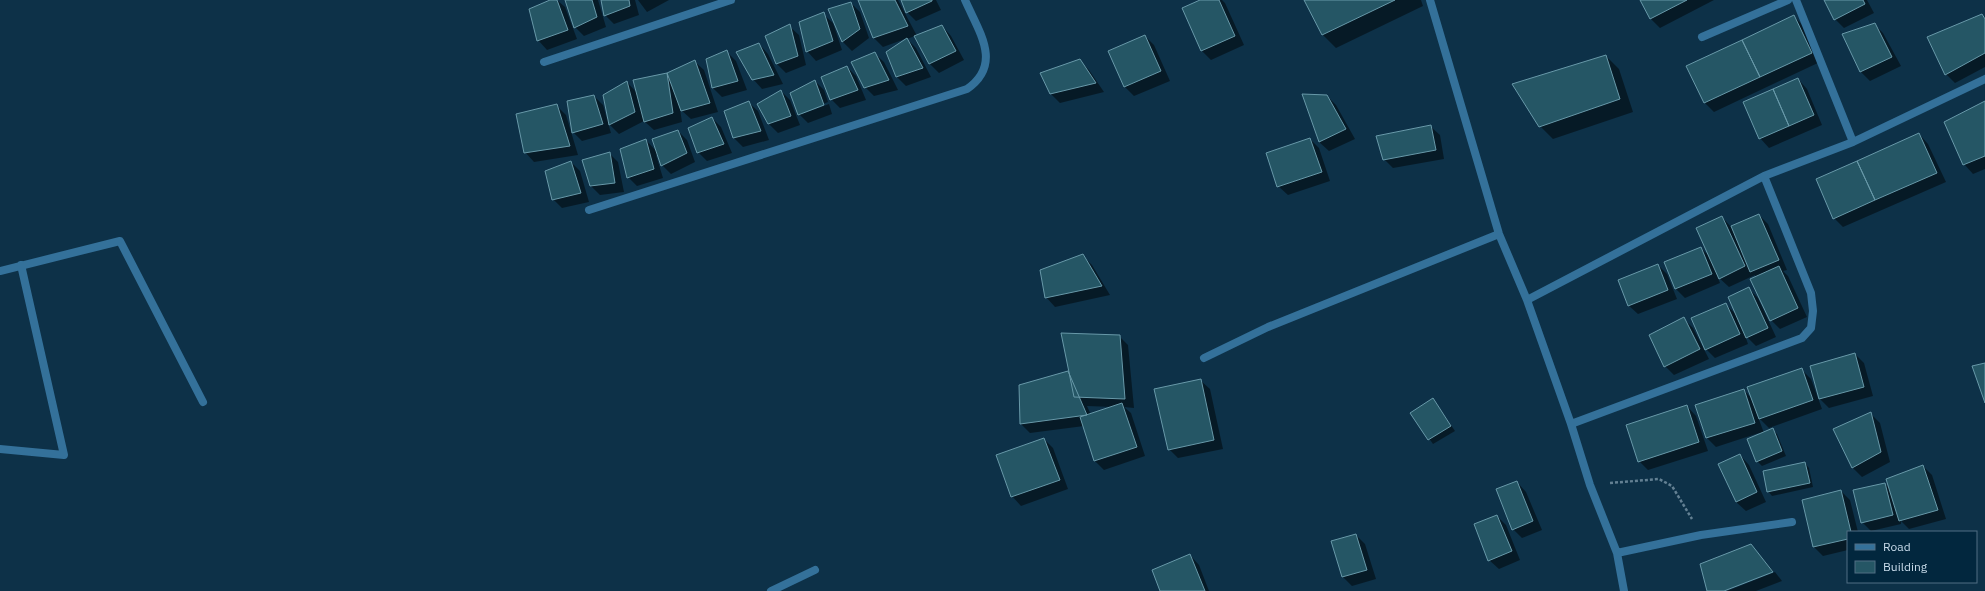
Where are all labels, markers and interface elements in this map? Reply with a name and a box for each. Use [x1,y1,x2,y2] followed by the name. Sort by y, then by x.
[1847,531,1977,583] legend
[1883,539,1911,554] text: Road
[1883,559,1928,574] text: Building

